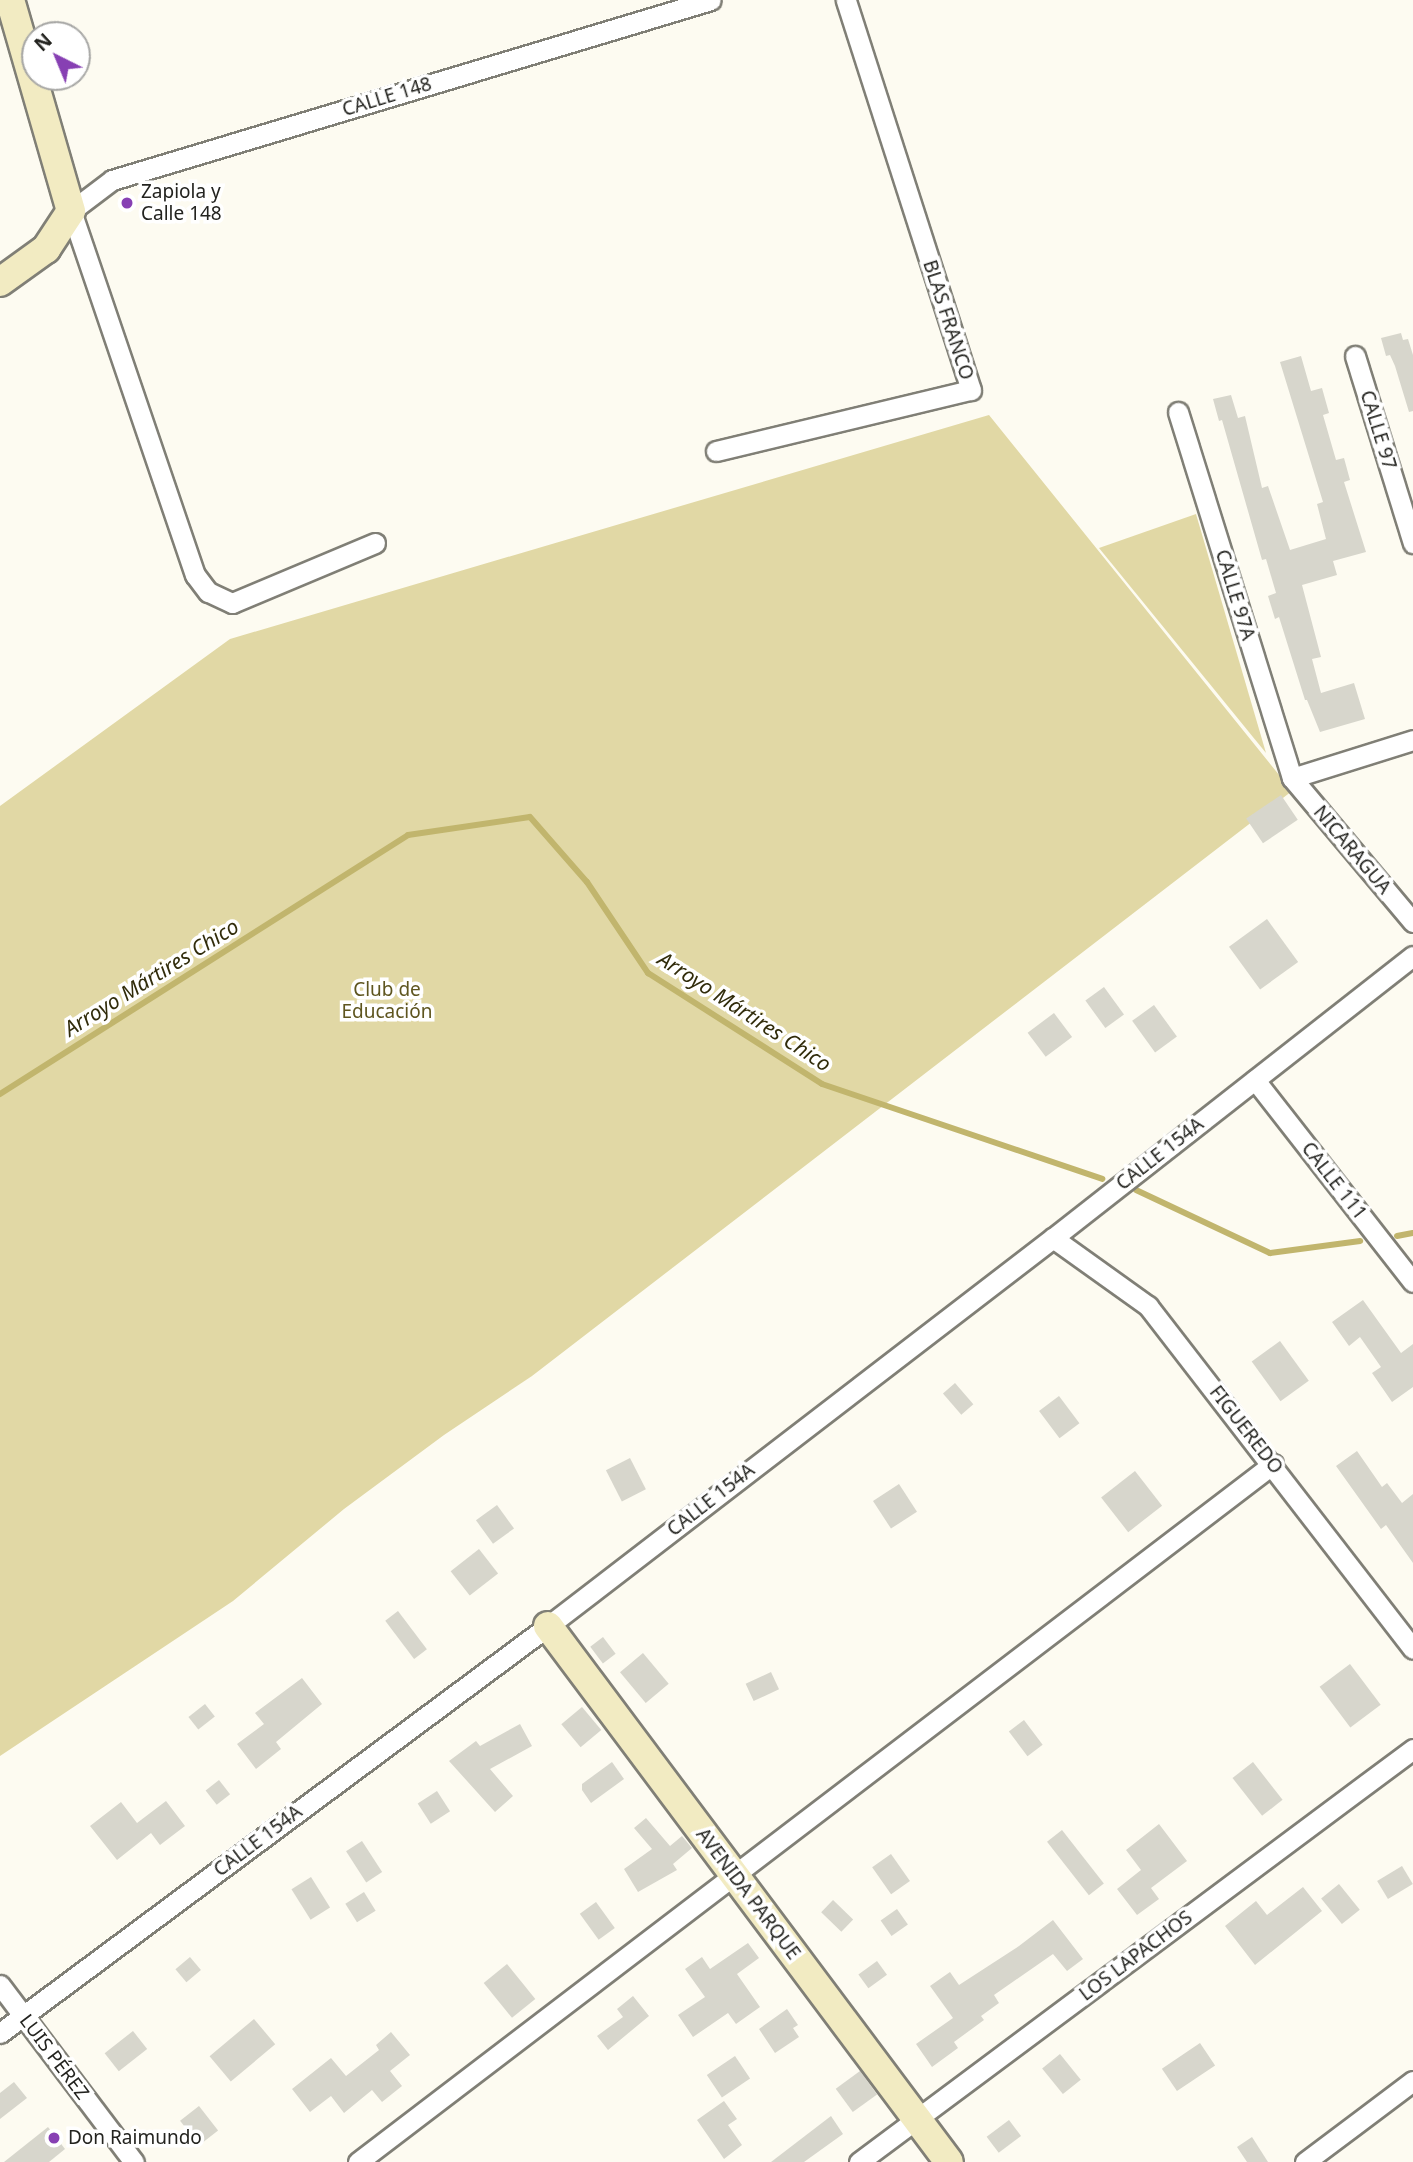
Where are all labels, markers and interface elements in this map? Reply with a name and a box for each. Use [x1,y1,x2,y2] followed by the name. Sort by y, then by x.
[21,21,91,91] north arrow
[29,27,58,57] text: N
[340,73,434,121] street label: CALLE 148
[141,181,222,225] place label: Zapiola y Calle 148
[119,195,135,211] marker: Zapiola y Calle 148
[918,257,978,383] street label: BLAS FRANCO
[1355,388,1401,472] street label: CALLE 97
[1210,547,1260,643] street label: CALLE 97A
[1308,801,1396,899] street label: NICARAGUA
[59,913,243,1041] water label: Arroyo Mártires Chico
[654,946,836,1076] water label: Arroyo Mártires Chico
[341,979,433,1023] park label: Club de Educación
[1112,1113,1208,1195] street label: CALLE 154A
[1297,1138,1371,1224] street label: CALLE 111
[1204,1381,1288,1479] street label: FIGUEREDO
[663,1459,759,1541] street label: CALLE 154A
[209,1801,307,1881] street label: CALLE 154A
[691,1824,805,1964] street label: AVENIDA PARQUE
[1075,1906,1197,2006] street label: LOS LAPACHOS
[15,2010,93,2104] street label: LUIS PÉREZ
[68,2127,202,2149] place label: Don Raimundo
[46,2130,62,2146] marker: Don Raimundo

